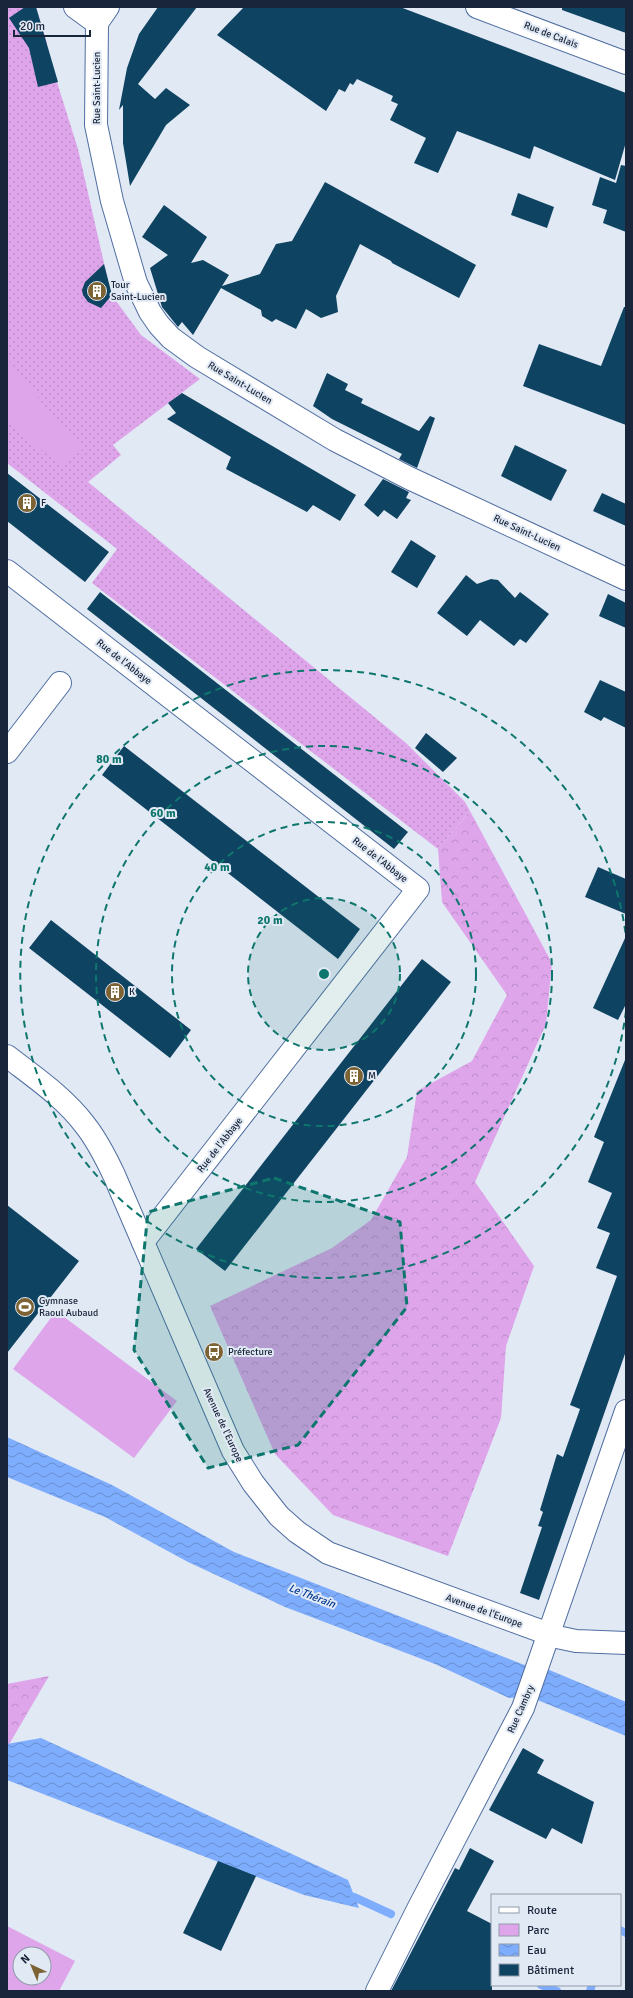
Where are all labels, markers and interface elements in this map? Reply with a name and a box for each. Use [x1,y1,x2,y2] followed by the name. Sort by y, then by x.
[14,12,90,38] scale bar
[20,19,45,34] text: 20 m
[522,19,580,51] street label: Rue de Calais
[91,52,103,124] street label: Rue Saint-Lucien
[111,279,165,303] place label: Tour Saint-Lucien
[86,280,108,302] building icon: Tour Saint-Lucien
[206,359,274,407] street label: Rue Saint-Lucien
[16,492,38,514] building icon: F
[41,497,46,509] place label: F
[492,512,562,554] street label: Rue Saint-Lucien
[94,637,154,687] street label: Rue de l'Abbaye
[96,752,122,767] text: 80 m
[150,806,176,821] text: 60 m
[350,835,410,885] street label: Rue de l'Abbaye
[204,860,230,875] text: 40 m
[257,913,283,928] text: 20 m
[317,967,331,981] centre of rings
[104,981,126,1003] building icon: K
[129,986,135,998] place label: K
[343,1065,365,1087] building icon: M
[368,1070,376,1082] place label: M
[195,1115,245,1175] street label: Rue de l'Abbaye
[39,1295,98,1319] place label: Gymnase Raoul Aubaud
[14,1296,36,1318] sports icon: Gymnase Raoul Aubaud
[203,1341,225,1363] bus stop icon: Préfecture
[228,1346,272,1358] place label: Préfecture
[201,1386,245,1464] street label: Avenue de l'Europe
[287,1581,338,1611] water label: Le Thérain
[444,1592,524,1630] street label: Avenue de l'Europe
[505,1683,537,1735] street label: Rue Cambry
[491,1894,621,1986] legend
[527,1903,557,1918] text: Route
[527,1923,550,1938] text: Parc
[527,1943,546,1958] text: Eau
[12,1946,52,1986] north arrow
[18,1952,33,1967] text: N
[527,1963,574,1978] text: Bâtiment

